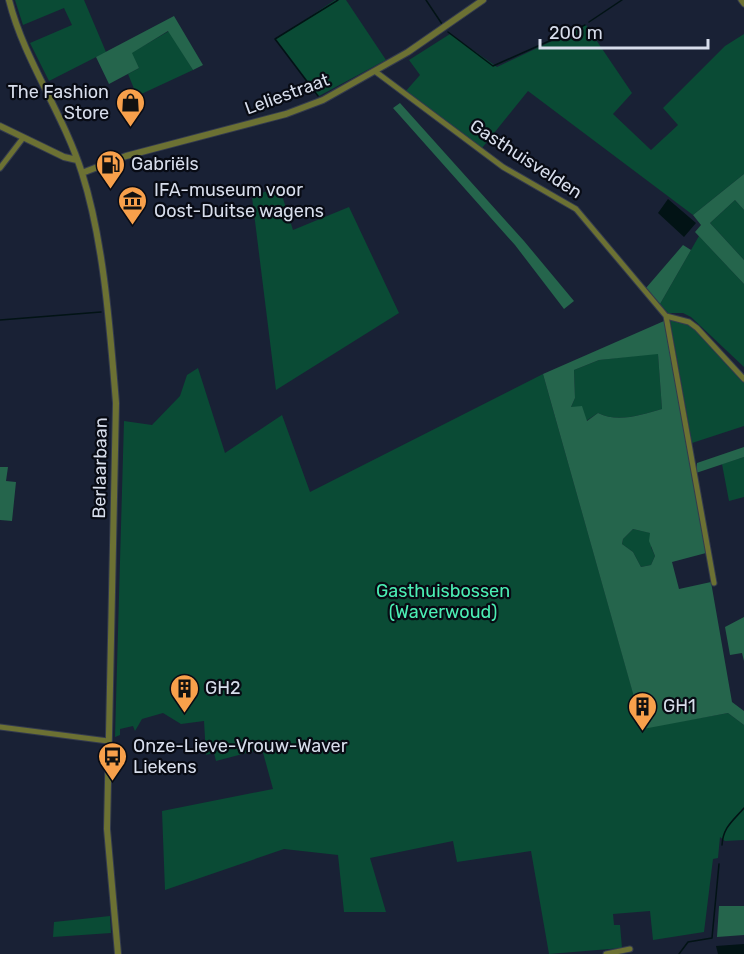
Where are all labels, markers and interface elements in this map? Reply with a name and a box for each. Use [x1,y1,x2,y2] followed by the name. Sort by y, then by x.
[540,12,708,50] scale bar
[549,22,603,44] text: 200 m
[242,69,332,119] street label: Leliestraat
[8,81,109,124] place label: The Fashion Store
[114,86,146,128] shop icon: The Fashion Store
[466,115,586,203] street label: Gasthuisvelden
[94,148,126,190] fuel station icon: Gabriëls
[131,153,199,175] place label: Gabriëls
[154,179,324,222] place label: IFA-museum voor Oost-Duitse wagens
[117,184,149,226] museum icon: IFA-museum voor Oost-Duitse wagens
[88,417,112,519] street label: Berlaarbaan
[376,580,510,623] park label: Gasthuisbossen (Waverwoud)
[168,672,200,714] building icon: GH2
[205,677,241,699] place label: GH2
[626,690,658,732] building icon: GH1
[663,695,696,717] place label: GH1
[133,735,348,778] place label: Onze-Lieve-Vrouw-Waver Liekens
[96,740,128,782] bus stop icon: Onze-Lieve-Vrouw-Waver Liekens

